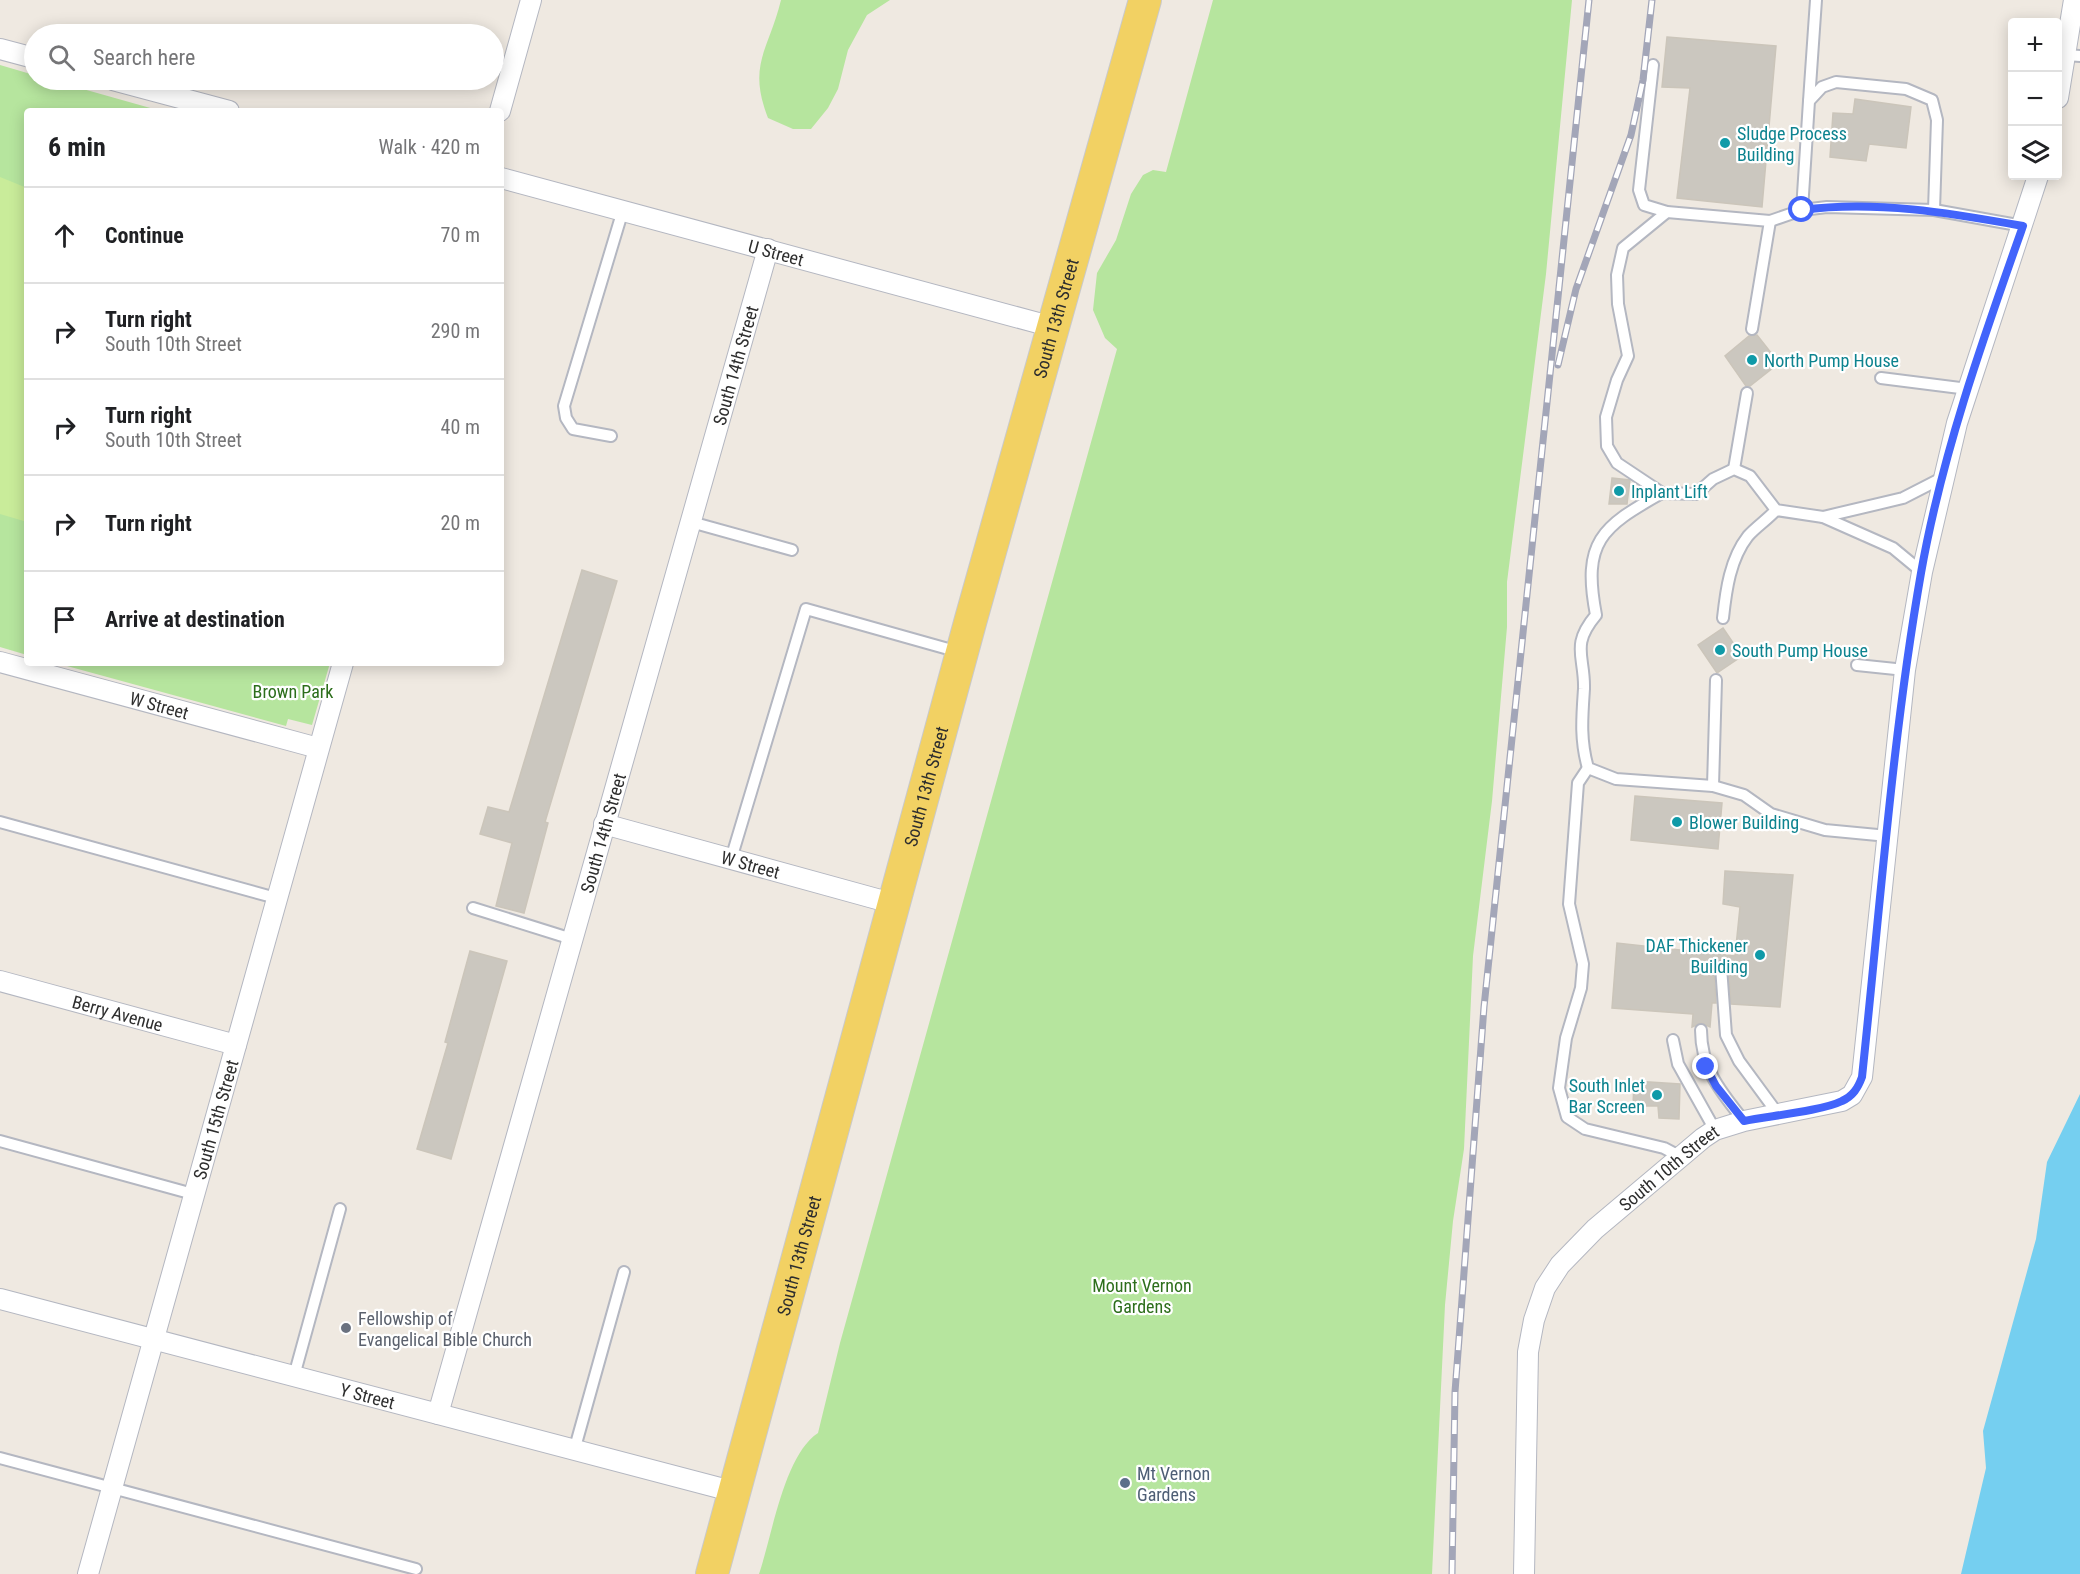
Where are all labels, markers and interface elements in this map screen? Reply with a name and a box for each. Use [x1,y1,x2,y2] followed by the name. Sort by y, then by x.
[2008,18,2062,180] map controls
[2008,18,2062,72] button: +
[24,24,504,90] search box
[45,41,78,74] icon: search
[93,45,195,70] text: Search here
[2008,72,2062,126] button: −
[1737,123,1847,165] place label: Sludge Process Building
[2008,126,2062,180] button: layers
[48,132,106,162] text: 6 min
[379,135,480,159] text: Walk · 420 m
[1718,136,1732,150] marker: Sludge Process Building
[1788,196,1814,222] route start
[48,219,81,252] icon: ahead
[105,223,184,248] text: Continue
[441,223,480,247] text: 70 m
[746,235,806,270] street label: U Street
[1029,256,1082,380] street label: South 13th Street
[708,303,762,427] street label: South 14th Street
[105,307,192,332] text: Turn right
[48,315,81,348] icon: right
[431,319,480,343] text: 290 m
[105,332,242,356] text: South 10th Street
[1764,350,1899,371] place label: North Pump House
[1745,353,1759,367] marker: North Pump House
[105,403,192,428] text: Turn right
[48,411,81,444] icon: right
[441,415,480,439] text: 40 m
[105,428,242,452] text: South 10th Street
[1631,481,1708,502] place label: Inplant Lift
[1612,484,1626,498] marker: Inplant Lift
[48,507,81,540] icon: right
[105,511,192,536] text: Turn right
[441,511,480,535] text: 20 m
[48,603,81,636] icon: arrive
[105,607,285,632] text: Arrive at destination
[1732,640,1868,661] place label: South Pump House
[1713,643,1727,657] marker: South Pump House
[253,681,333,702] park label: Brown Park
[128,687,191,723] street label: W Street
[899,724,952,849] street label: South 13th Street
[576,771,630,895] street label: South 14th Street
[1689,812,1799,833] place label: Blower Building
[1670,815,1684,829] marker: Blower Building
[719,846,782,882] street label: W Street
[1646,935,1749,977] place label: DAF Thickener Building
[1753,948,1767,962] marker: DAF Thickener Building
[70,991,165,1035] street label: Berry Avenue
[1692,1053,1718,1079] route end
[188,1057,242,1182] street label: South 15th Street
[1568,1075,1645,1117] place label: South Inlet Bar Screen
[1650,1088,1664,1102] marker: South Inlet Bar Screen
[1614,1120,1722,1215] street label: South 10th Street
[772,1193,825,1318] street label: South 13th Street
[1092,1275,1192,1317] park label: Mount Vernon Gardens
[358,1308,532,1350] place label: Fellowship of Evangelical Bible Church
[339,1321,353,1335] marker: Fellowship of Evangelical Bible Church
[338,1378,397,1413] street label: Y Street
[1137,1463,1210,1505] place label: Mt Vernon Gardens
[1118,1476,1132,1490] marker: Mt Vernon Gardens

